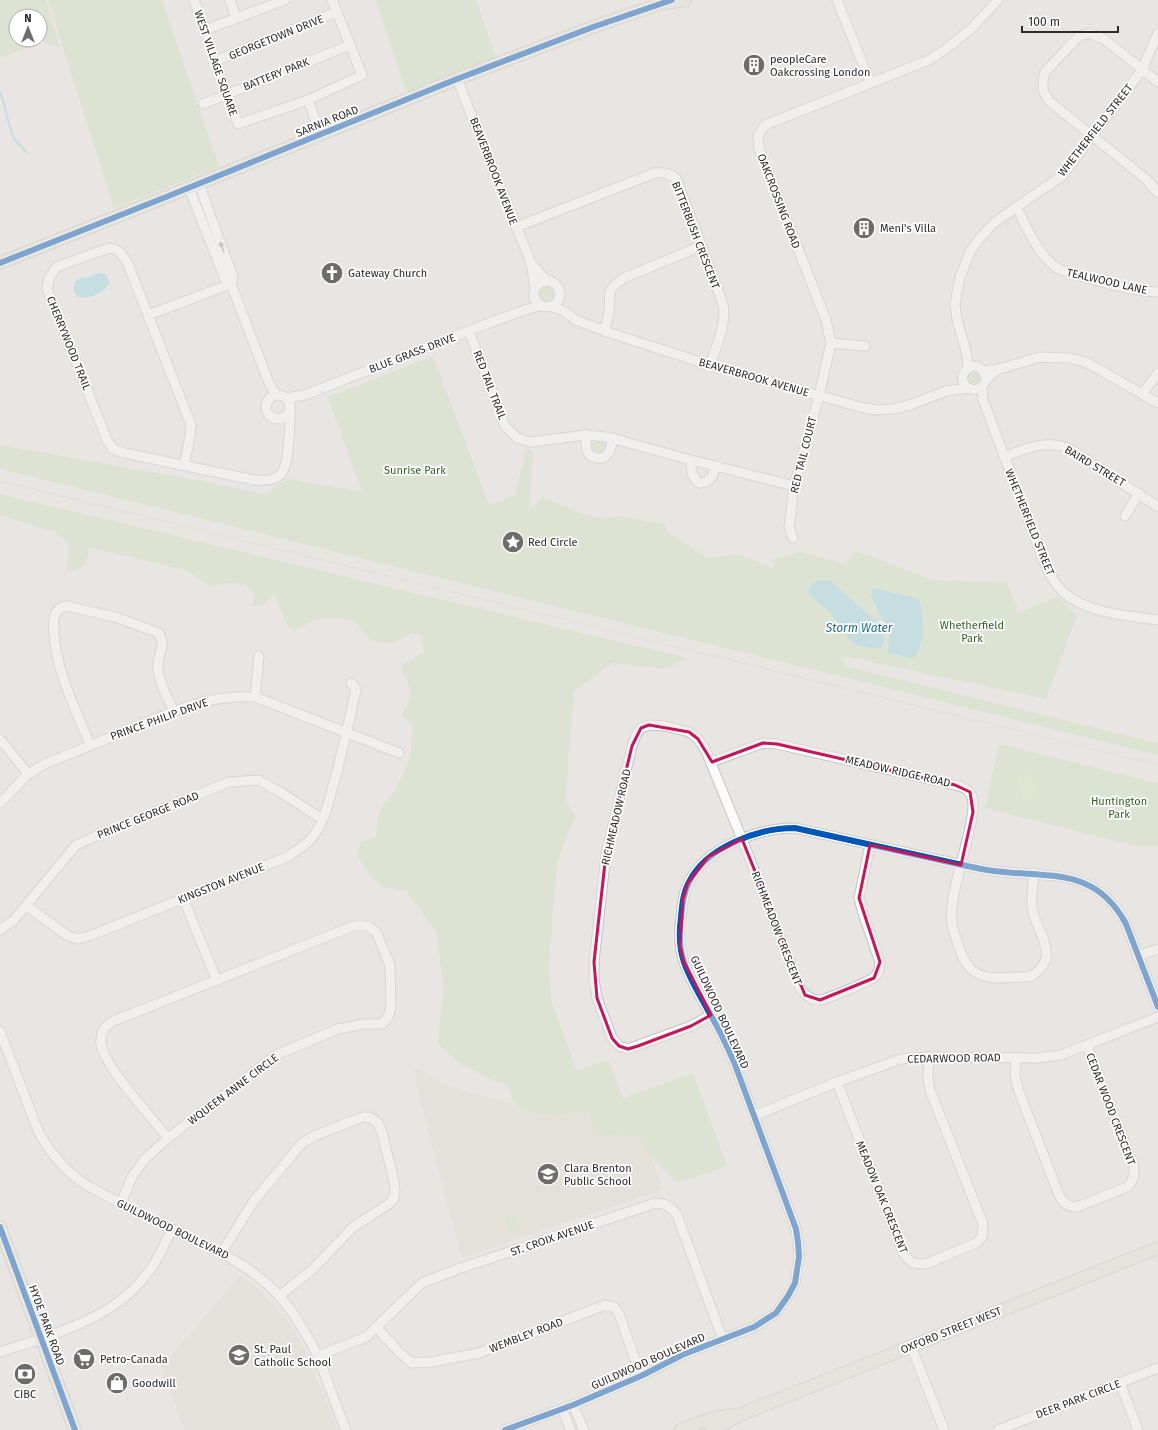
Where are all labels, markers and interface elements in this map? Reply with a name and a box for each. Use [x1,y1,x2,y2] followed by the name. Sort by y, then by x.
[8,8,48,48] north arrow
[1022,8,1118,34] scale bar
[191,9,240,118] street label: WEST VILLAGE SQUARE
[24,12,32,25] text: N
[227,12,326,62] street label: GEORGETOWN DRIVE
[1028,15,1060,29] text: 100 m
[741,52,767,78] building icon: peopleCare Oakcrossing London
[770,53,870,79] place label: peopleCare Oakcrossing London
[241,55,312,94] street label: BATTERY PARK
[1055,81,1136,179] street label: WHETHERFIELD STREET
[294,103,360,140] street label: SARNIA ROAD
[467,116,520,227] street label: BEAVERBROOK AVENUE
[754,152,803,250] street label: OAKCROSSING ROAD
[669,180,722,291] street label: BITTERBUSH CRESCENT
[851,215,877,241] building icon: Meni's Villa
[880,222,936,235] place label: Meni's Villa
[219,241,225,253] one-way arrow
[319,260,345,286] church icon: Gateway Church
[1065,266,1149,297] street label: TEALWOOD LANE
[348,267,427,280] place label: Gateway Church
[44,294,94,393] street label: CHERRYWOOD TRAIL
[367,331,457,376] street label: BLUE GRASS DRIVE
[470,349,509,422] street label: RED TAIL TRAIL
[697,356,811,399] street label: BEAVERBROOK AVENUE
[788,415,819,495] street label: RED TAIL COURT
[1062,443,1128,490] street label: BAIRD STREET
[384,464,446,477] park label: Sunrise Park
[1002,467,1057,578] street label: WHETHERFIELD STREET
[500,529,526,555] place icon: Red Circle
[528,536,578,549] place label: Red Circle
[940,619,1004,645] park label: Whetherfield Park
[825,621,893,635] water label: Storm Water
[109,696,210,743] street label: PRINCE PHILIP DRIVE
[844,753,952,790] street label: MEADOW RIDGE ROAD
[599,768,634,867] street label: RICHMEADOW ROAD
[95,789,201,842] street label: PRINCE GEORGE ROAD
[1091,795,1147,821] park label: Huntington Park
[176,860,266,907] street label: KINGSTON AVENUE
[749,869,804,987] street label: RICHMEADOW CRESCENT
[688,954,751,1071] street label: GUILDWOOD BOULEVARD
[186,1051,281,1128] street label: WQUEEN ANNE CIRCLE
[907,1051,1001,1066] street label: CEDARWOOD ROAD
[1083,1051,1138,1167] street label: CEDAR WOOD CRESCENT
[853,1139,910,1256] street label: MEADOW OAK CRESCENT
[535,1161,561,1187] school or university icon: Clara Brenton Public School
[564,1162,632,1188] place label: Clara Brenton Public School
[115,1197,231,1262] street label: GUILDWOOD BOULEVARD
[509,1218,596,1259] street label: ST. CROIX AVENUE
[26,1283,67,1367] street label: HYDE PARK ROAD
[899,1304,1004,1357] street label: OXFORD STREET WEST
[487,1315,565,1356] street label: WEMBLEY ROAD
[589,1330,707,1392] street label: GUILDWOOD BOULEVARD
[226,1342,252,1368] school or university icon: St. Paul Catholic School
[254,1343,331,1369] place label: St. Paul Catholic School
[71,1346,97,1372] supermarket icon: Petro-Canada
[100,1353,168,1366] place label: Petro-Canada
[12,1361,38,1387] bank icon: CIBC
[104,1370,130,1396] shop icon: Goodwill
[132,1377,176,1390] place label: Goodwill
[1034,1377,1123,1422] street label: DEER PARK CIRCLE
[14,1388,36,1401] place label: CIBC

